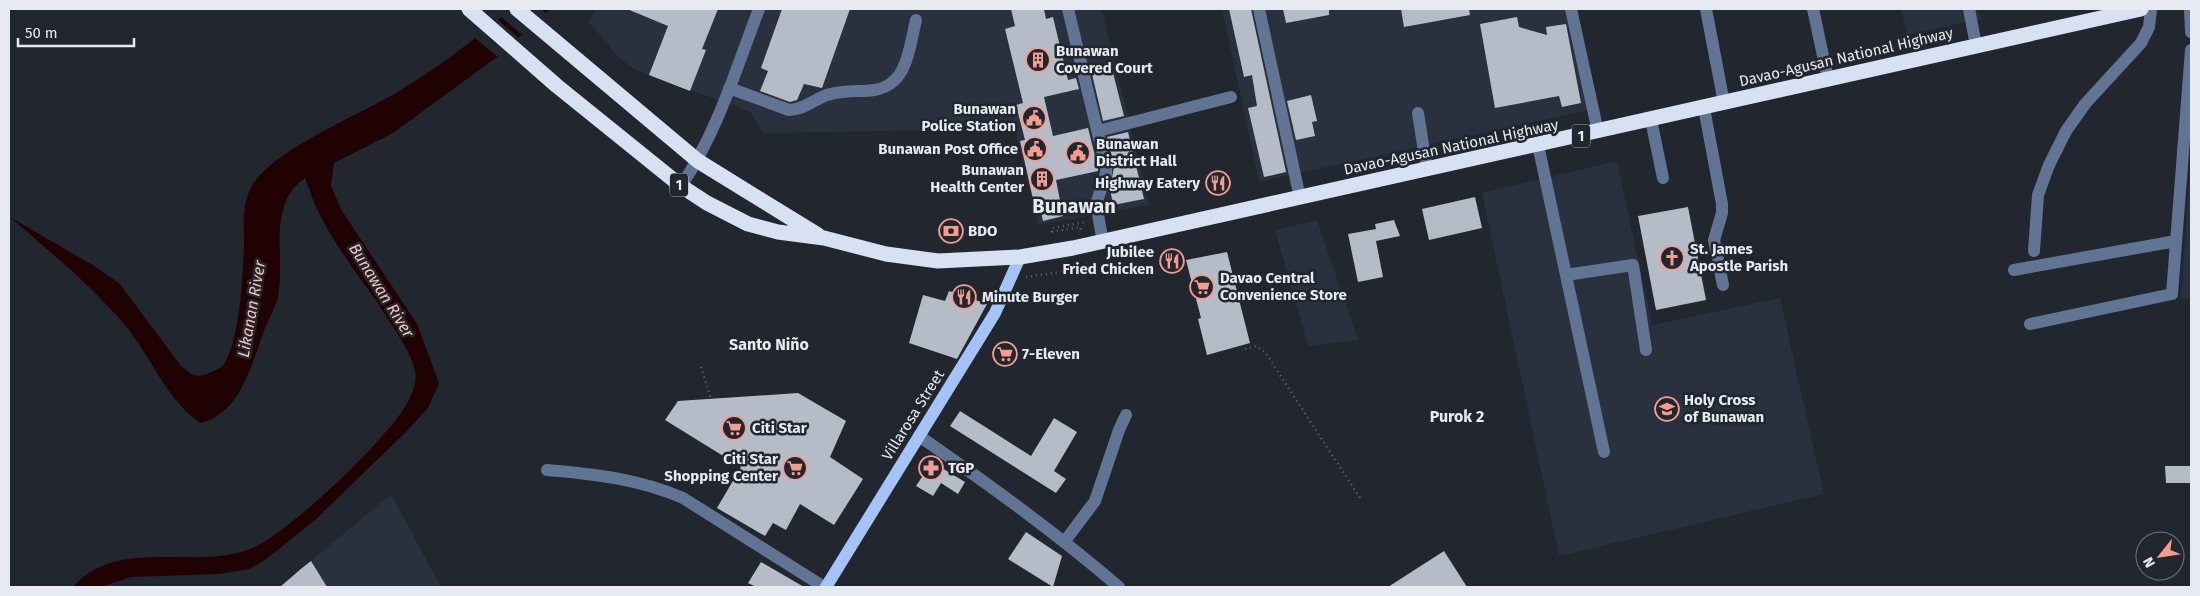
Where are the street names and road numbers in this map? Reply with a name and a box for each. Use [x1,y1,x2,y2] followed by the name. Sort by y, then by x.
[1737,23,1955,90] street label: Davao-Agusan National Highway
[1342,115,1561,179] street label: Davao-Agusan National Highway
[1572,124,1590,148] road number: 1
[670,174,688,196] road number: 1
[878,366,948,464] street label: Villarosa Street

